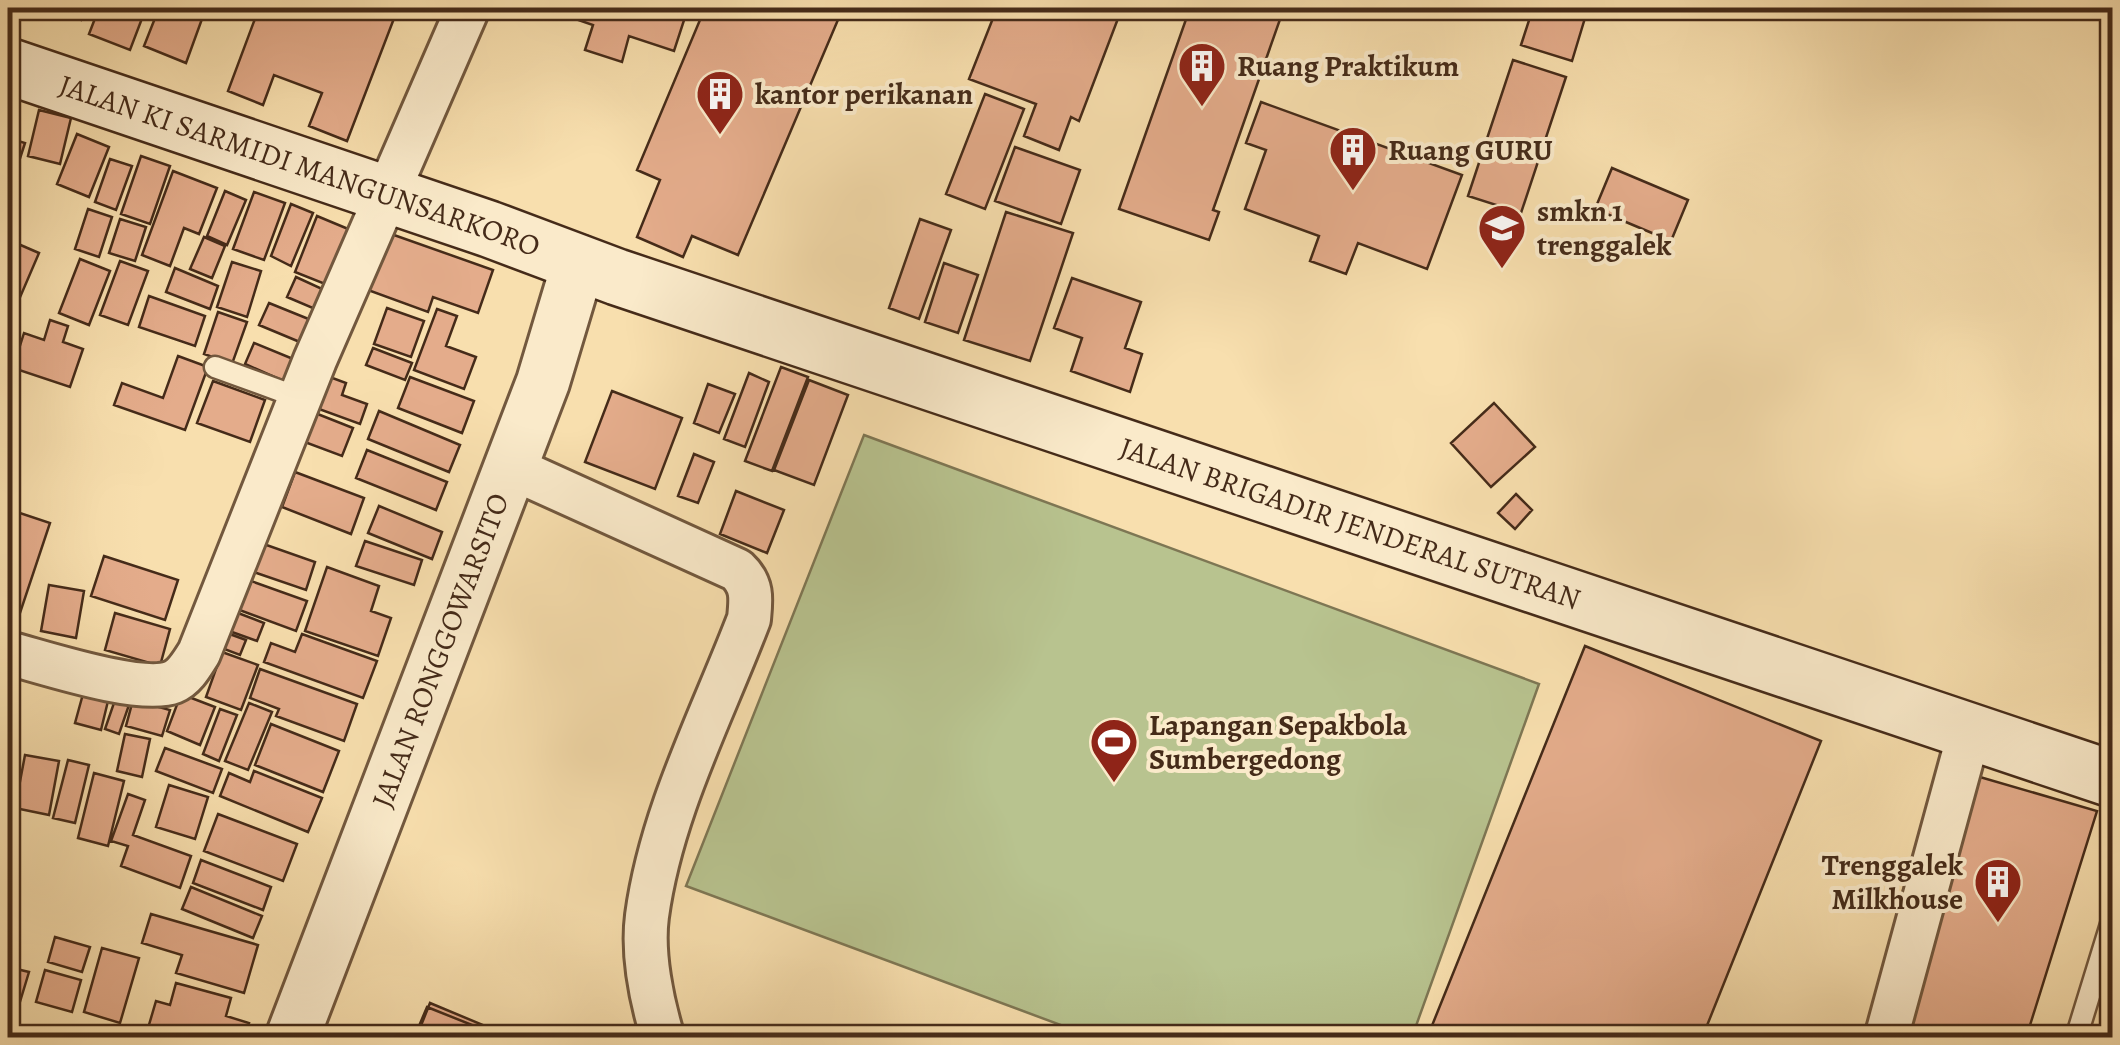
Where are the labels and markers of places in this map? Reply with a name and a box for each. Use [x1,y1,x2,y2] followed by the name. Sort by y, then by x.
[1176,40,1228,108] building icon: Ruang Praktikum
[1237,46,1459,86] place label: Ruang Praktikum
[694,68,746,136] building icon: kantor perikanan
[755,74,973,114] place label: kantor perikanan
[1327,124,1379,192] building icon: Ruang GURU
[1388,130,1553,170] place label: Ruang GURU
[1537,191,1672,265] place label: smkn 1 trenggalek
[1476,202,1528,270] school or university icon: smkn 1 trenggalek
[1149,705,1408,779] place label: Lapangan Sepakbola Sumbergedong
[1088,716,1140,784] sports icon: Lapangan Sepakbola Sumbergedong
[1822,845,1963,919] place label: Trenggalek Milkhouse
[1972,856,2024,924] building icon: Trenggalek Milkhouse

